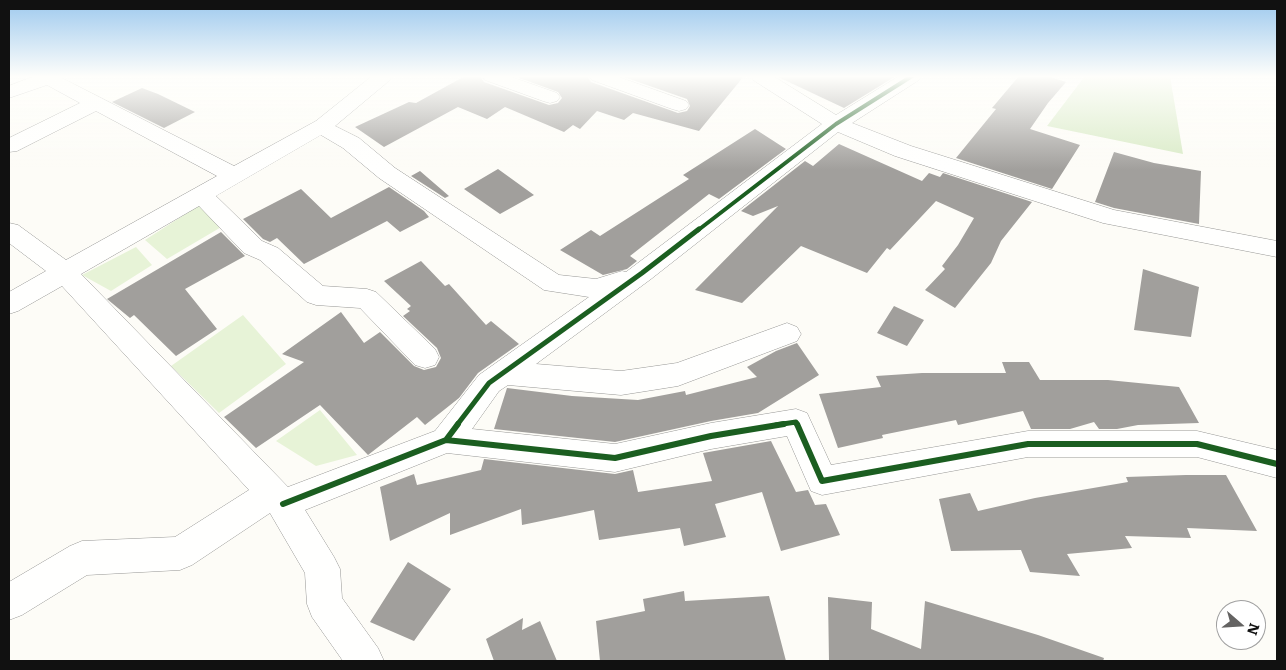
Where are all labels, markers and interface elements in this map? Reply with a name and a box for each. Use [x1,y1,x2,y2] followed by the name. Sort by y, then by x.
[1216,600,1266,650] north arrow
[1243,621,1266,638] text: N

